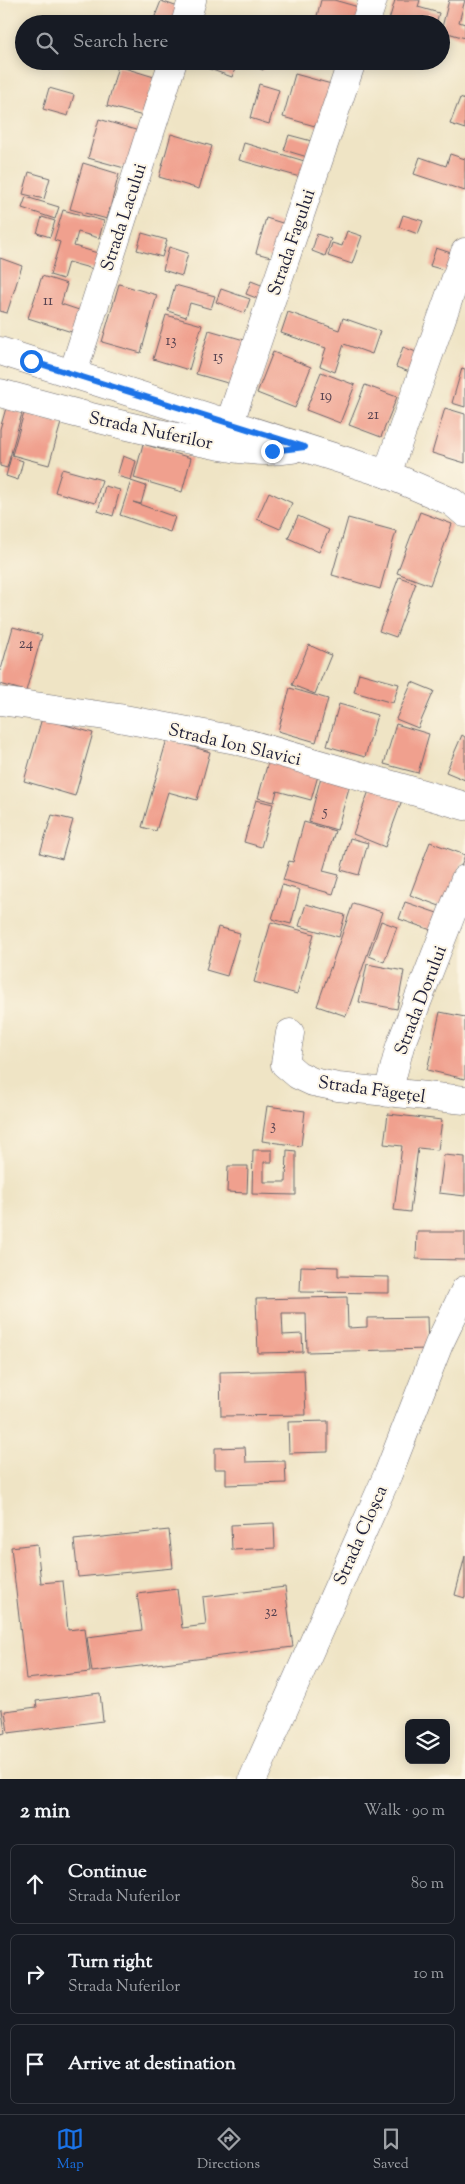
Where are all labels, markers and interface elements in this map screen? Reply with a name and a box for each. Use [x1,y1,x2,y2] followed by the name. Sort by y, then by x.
[15,15,450,70] search box
[33,29,61,57] icon: search
[73,29,168,56] text: Search here
[95,160,155,275] street label: Strada Lacului
[262,186,323,299] street label: Strada Fagului
[43,291,53,312] house number: 11
[165,331,177,352] house number: 13
[213,347,223,368] house number: 15
[20,350,43,373] route start
[320,386,332,407] house number: 19
[367,405,379,426] house number: 21
[86,406,215,458] street label: Strada Nuferilor
[261,440,284,463] route end
[19,634,34,655] house number: 24
[166,718,304,774] street label: Strada Ion Slavici
[321,802,328,823] house number: 5
[389,942,455,1059] street label: Strada Dorului
[316,1071,427,1111] street label: Strada Făgețel
[270,1116,276,1137] house number: 3
[328,1482,395,1590] street label: Strada Cloșca
[264,1602,278,1623] house number: 32
[405,1719,450,1764] map controls
[405,1719,450,1764] button: layers
[20,1797,70,1827] text: 2 min
[364,1800,445,1823] text: Walk · 90 m
[68,1859,147,1886] text: Continue
[21,1870,49,1898] icon: ahead
[411,1873,444,1896] text: 80 m
[68,1886,180,1909] text: Strada Nuferilor
[68,1949,152,1976] text: Turn right
[21,1960,49,1988] icon: right
[414,1963,444,1986] text: 10 m
[68,1976,180,1999] text: Strada Nuferilor
[21,2050,49,2078] icon: arrive
[68,2051,236,2078] text: Arrive at destination
[56,2125,84,2175] tab: Map
[197,2125,260,2175] tab: Directions
[373,2125,409,2175] tab: Saved

